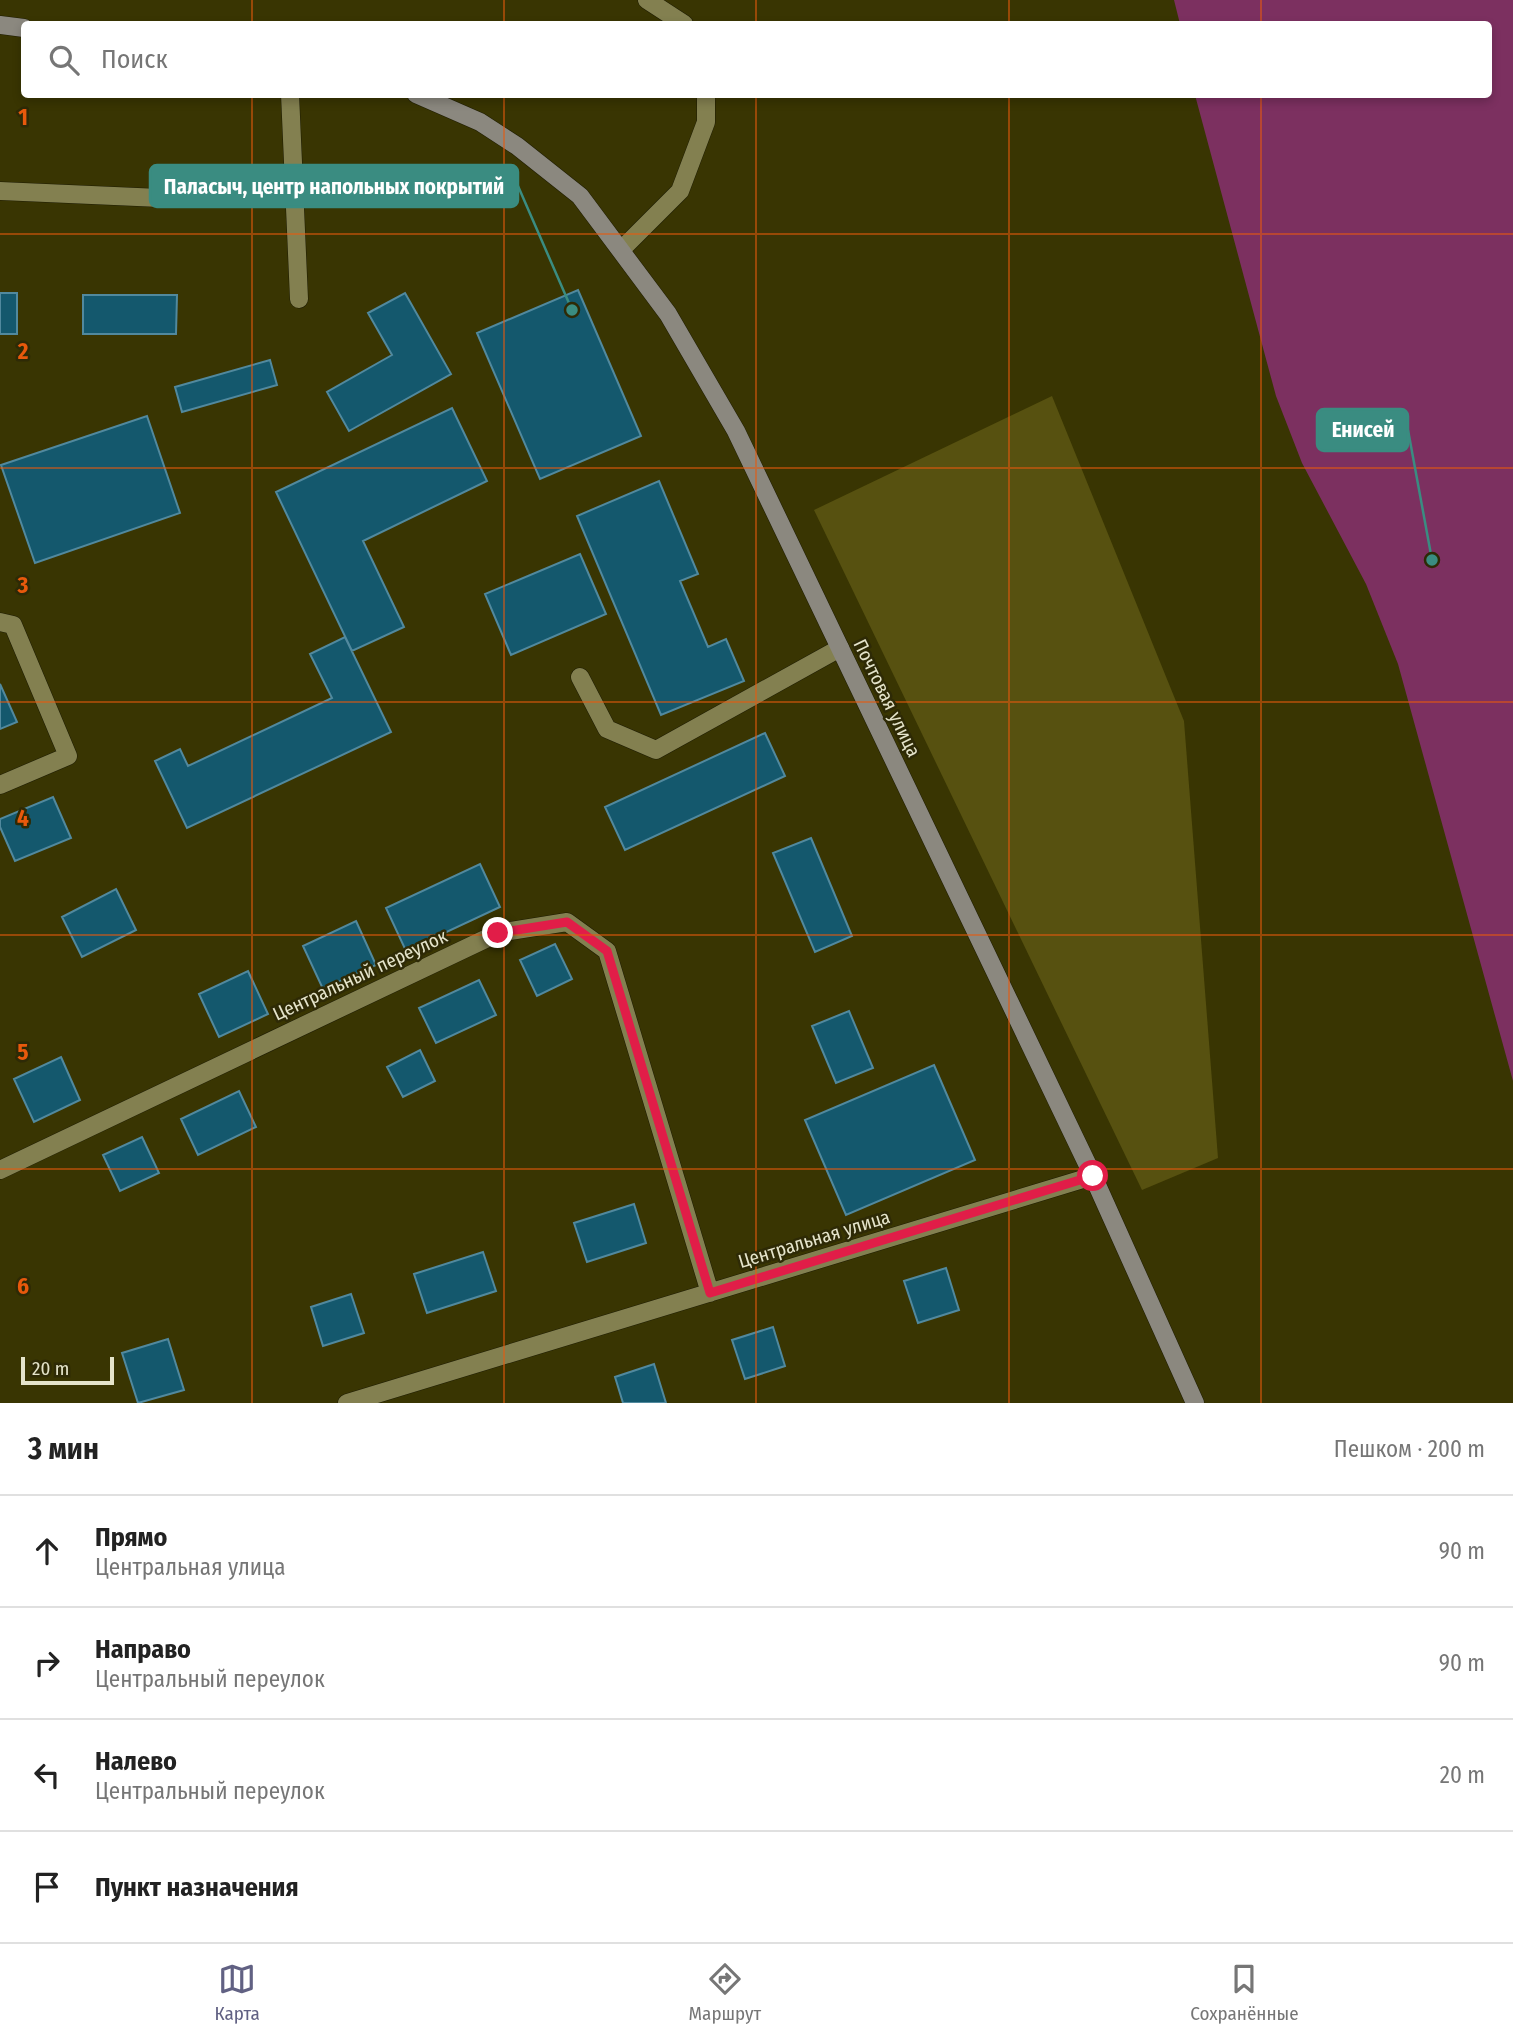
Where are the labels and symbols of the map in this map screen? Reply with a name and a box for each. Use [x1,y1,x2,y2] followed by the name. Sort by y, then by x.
[18,103,28,131] text: 1
[150,165,518,207] callout: Паласыч, центр напольных покрытий
[164,174,504,200] text: Паласыч, центр напольных покрытий
[17,337,29,365] text: 2
[1317,409,1408,451] callout: Енисей
[1332,417,1394,443] text: Енисей
[17,571,29,599] text: 3
[849,635,925,761] street label: Почтовая улица
[17,804,29,832] text: 4
[482,917,513,948] route end
[269,924,451,1026] street label: Центральный переулок
[17,1038,29,1066] text: 5
[1077,1160,1108,1191] route start
[735,1205,893,1273] street label: Центральная улица
[17,1272,29,1300] text: 6
[21,1354,114,1386] scale bar

